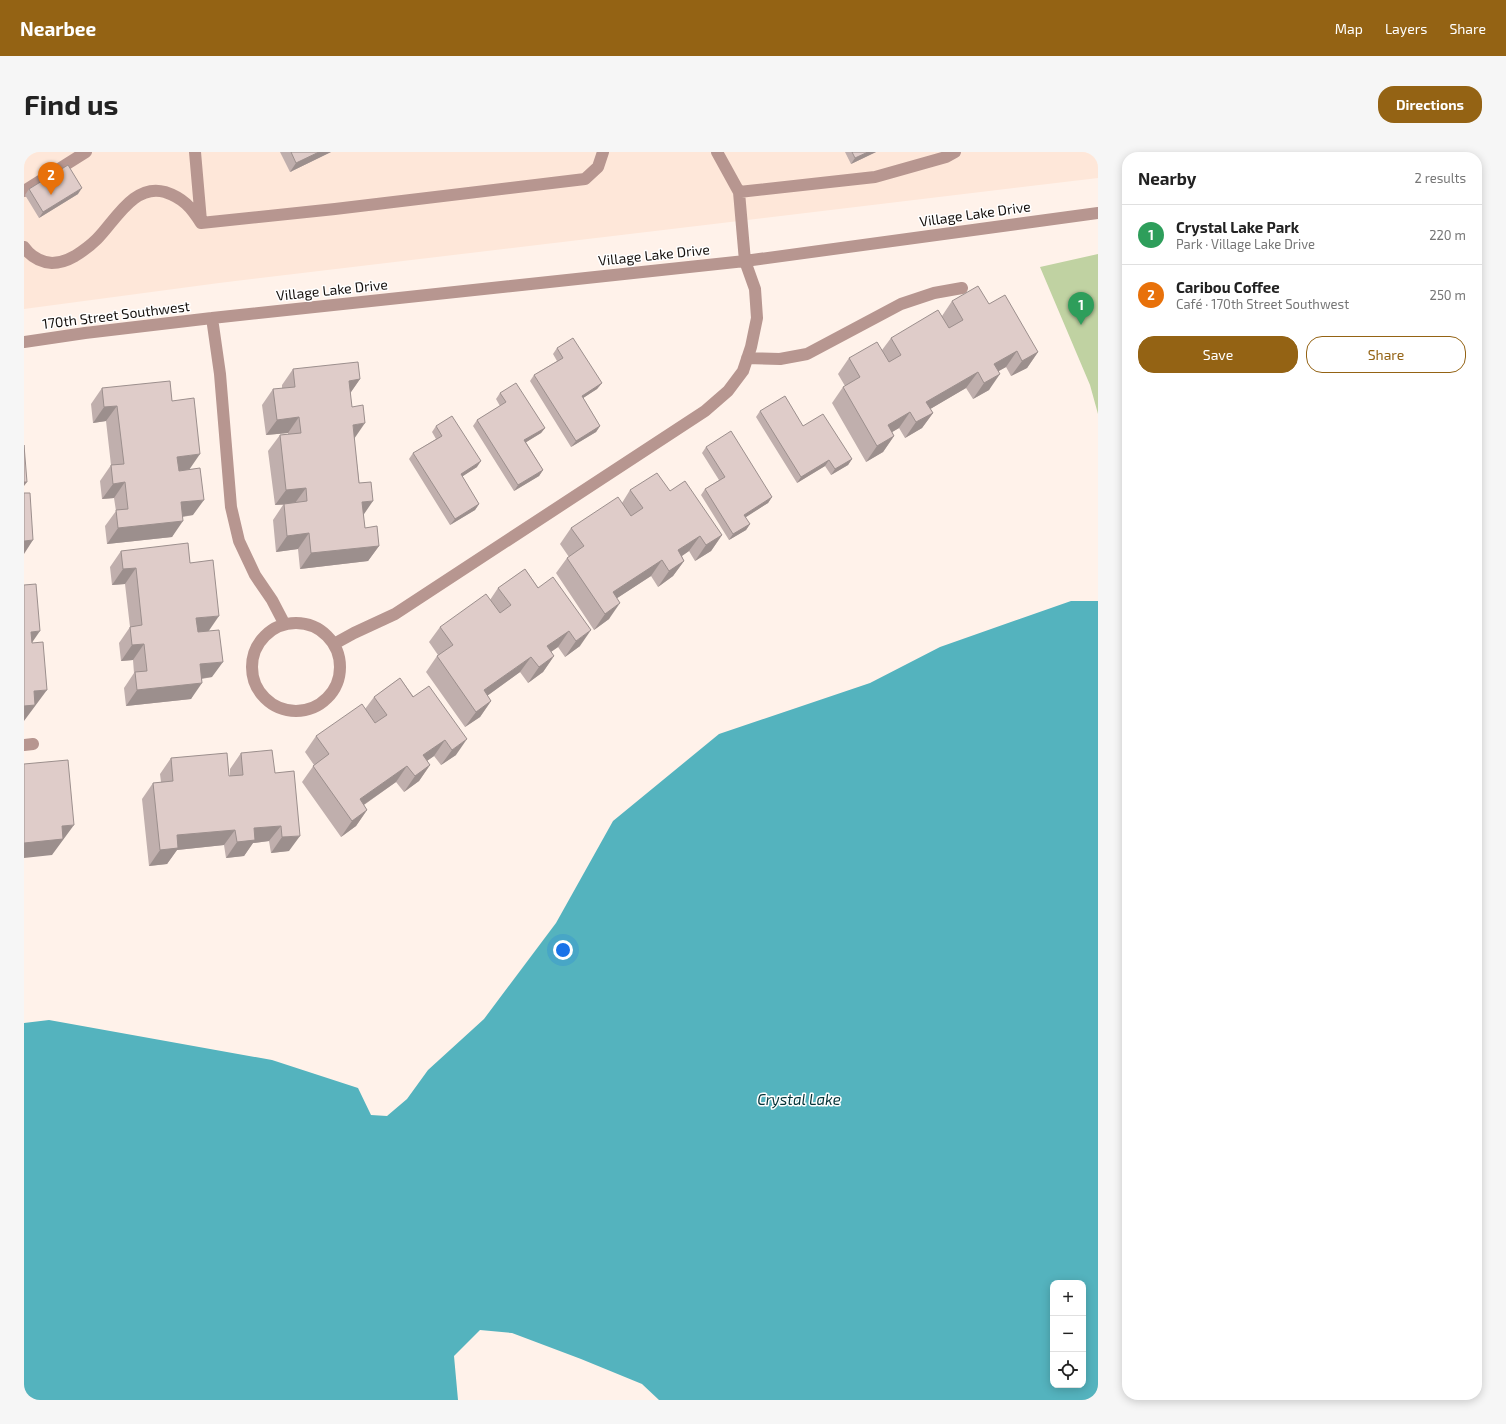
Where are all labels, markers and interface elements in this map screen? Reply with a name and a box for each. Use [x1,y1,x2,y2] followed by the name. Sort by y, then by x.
[20,17,96,40] text: Nearbee
[1335,20,1363,37] text: Map
[1385,20,1427,37] text: Layers
[1449,20,1486,37] text: Share
[1378,86,1482,123] button: Directions
[24,87,118,121] text: Find us
[38,162,64,195] pin: 2
[1138,168,1196,188] text: Nearby
[1414,170,1466,186] text: 2 results
[918,197,1032,230] street label: Village Lake Drive
[1176,218,1299,236] text: Crystal Lake Park
[1148,227,1154,243] text: 1
[1429,227,1466,243] text: 220 m
[1176,236,1315,252] text: Park · Village Lake Drive
[597,240,711,269] street label: Village Lake Drive
[275,275,389,304] street label: Village Lake Drive
[1176,278,1280,296] text: Caribou Coffee
[1147,287,1155,303] text: 2
[1430,287,1466,303] text: 250 m
[1068,292,1094,325] pin: 1
[1176,296,1349,312] text: Café · 170th Street Southwest
[41,297,191,332] street label: 170th Street Southwest
[1138,336,1298,373] button: Save
[1306,336,1466,373] button: Share
[553,940,573,960] your location
[757,1090,841,1109] water label: Crystal Lake
[1050,1280,1086,1388] map controls
[1050,1280,1086,1316] button: +
[1050,1316,1086,1352] button: −
[1050,1352,1086,1388] button: locate

